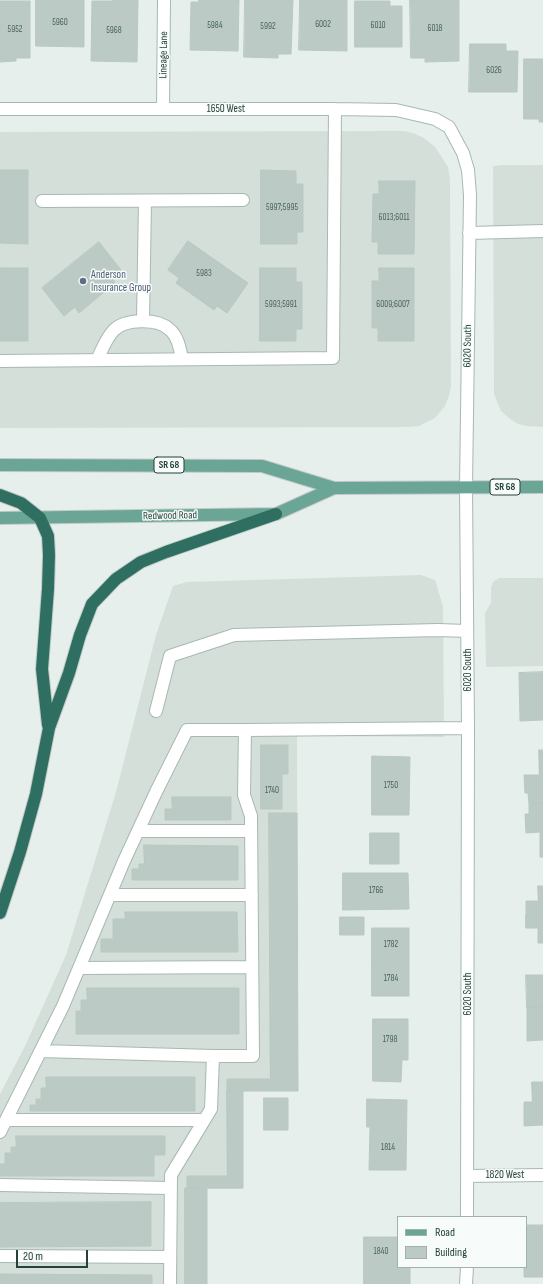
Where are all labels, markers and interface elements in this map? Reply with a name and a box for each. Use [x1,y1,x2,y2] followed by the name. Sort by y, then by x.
[52,18,68,28] house number: 5960
[315,20,331,30] house number: 6002
[207,21,223,31] house number: 5984
[370,21,386,31] house number: 6010
[260,22,276,32] house number: 5992
[427,24,443,34] house number: 6018
[8,25,22,35] house number: 5952
[106,26,122,36] house number: 5968
[157,31,171,79] street label: Lineage Lane
[486,66,502,76] house number: 6026
[207,102,245,116] street label: 1650 West
[266,203,298,213] house number: 5997;5995
[379,213,409,223] house number: 6013;6011
[91,268,151,294] place label: Anderson Insurance Group
[196,269,212,279] house number: 5983
[78,276,88,286] marker: Anderson Insurance Group
[265,300,297,310] house number: 5993;5991
[376,300,410,310] house number: 6009;6007
[461,324,475,368] street label: 6020 South
[154,457,184,473] road number: SR 68
[490,479,520,495] road number: SR 68
[143,509,197,523] street label: Redwood Road
[461,649,475,691] street label: 6020 South
[384,781,398,791] house number: 1750
[265,786,279,796] house number: 1740
[369,886,383,896] house number: 1766
[384,940,398,950] house number: 1782
[461,973,475,1015] street label: 6020 South
[384,974,398,984] house number: 1784
[383,1035,397,1045] house number: 1798
[381,1143,395,1153] house number: 1814
[486,1168,524,1182] street label: 1820 West
[397,1216,527,1268] legend
[435,1225,455,1240] text: Road
[18,1242,90,1268] scale bar
[435,1245,467,1260] text: Building
[373,1247,389,1257] house number: 1840
[23,1249,43,1264] text: 20 m

